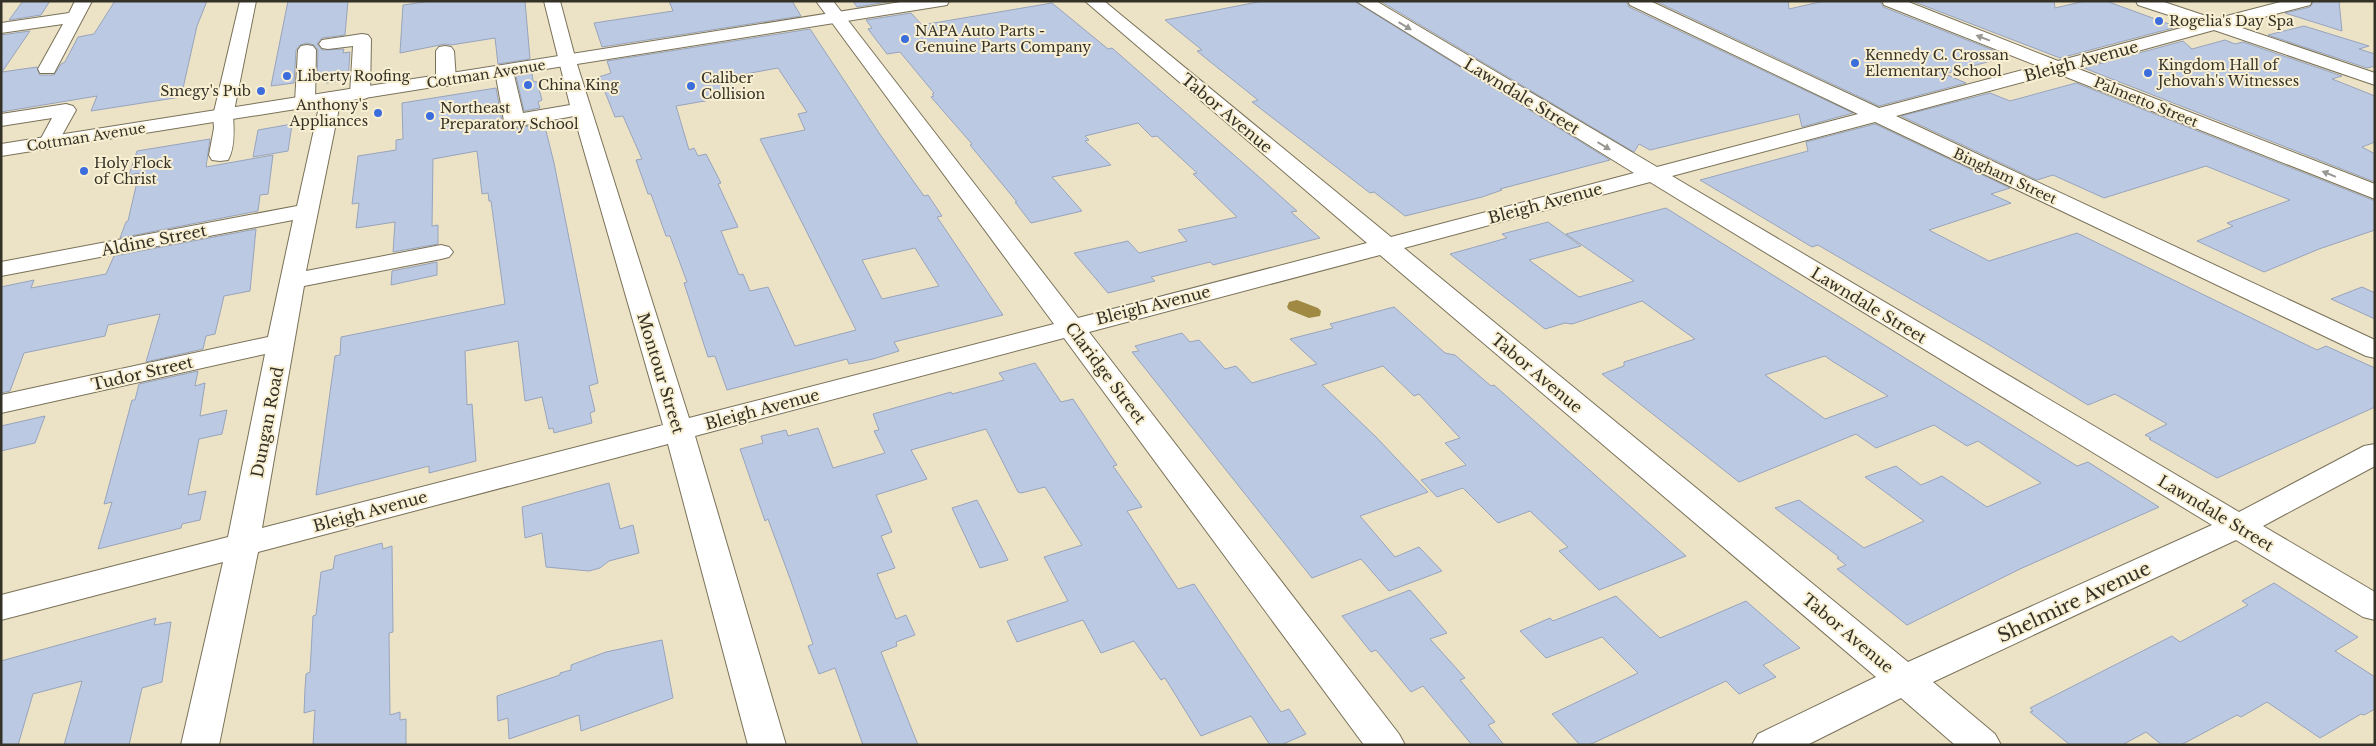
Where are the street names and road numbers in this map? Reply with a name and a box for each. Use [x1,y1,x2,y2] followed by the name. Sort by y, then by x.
[2022,36,2140,86] street label: Bleigh Avenue
[1460,54,1584,138] street label: Lawndale Street
[425,56,547,92] street label: Cottman Avenue
[1177,69,1277,157] street label: Tabor Avenue
[2091,73,2201,131] street label: Palmetto Street
[25,119,147,155] street label: Cottman Avenue
[1950,144,2060,208] street label: Bingham Street
[1486,178,1604,228] street label: Bleigh Avenue
[99,220,208,260] street label: Aldine Street
[1807,263,1931,347] street label: Lawndale Street
[1094,281,1212,329] street label: Bleigh Avenue
[633,310,689,436] street label: Montour Street
[1061,318,1151,428] street label: Claridge Street
[1487,329,1587,417] street label: Tabor Avenue
[89,352,195,394] street label: Tudor Street
[246,365,288,479] street label: Dungan Road
[703,384,821,434] street label: Bleigh Avenue
[2154,471,2278,555] street label: Lawndale Street
[311,486,429,536] street label: Bleigh Avenue
[1994,556,2154,648] street label: Shelmire Avenue
[1798,589,1898,677] street label: Tabor Avenue

